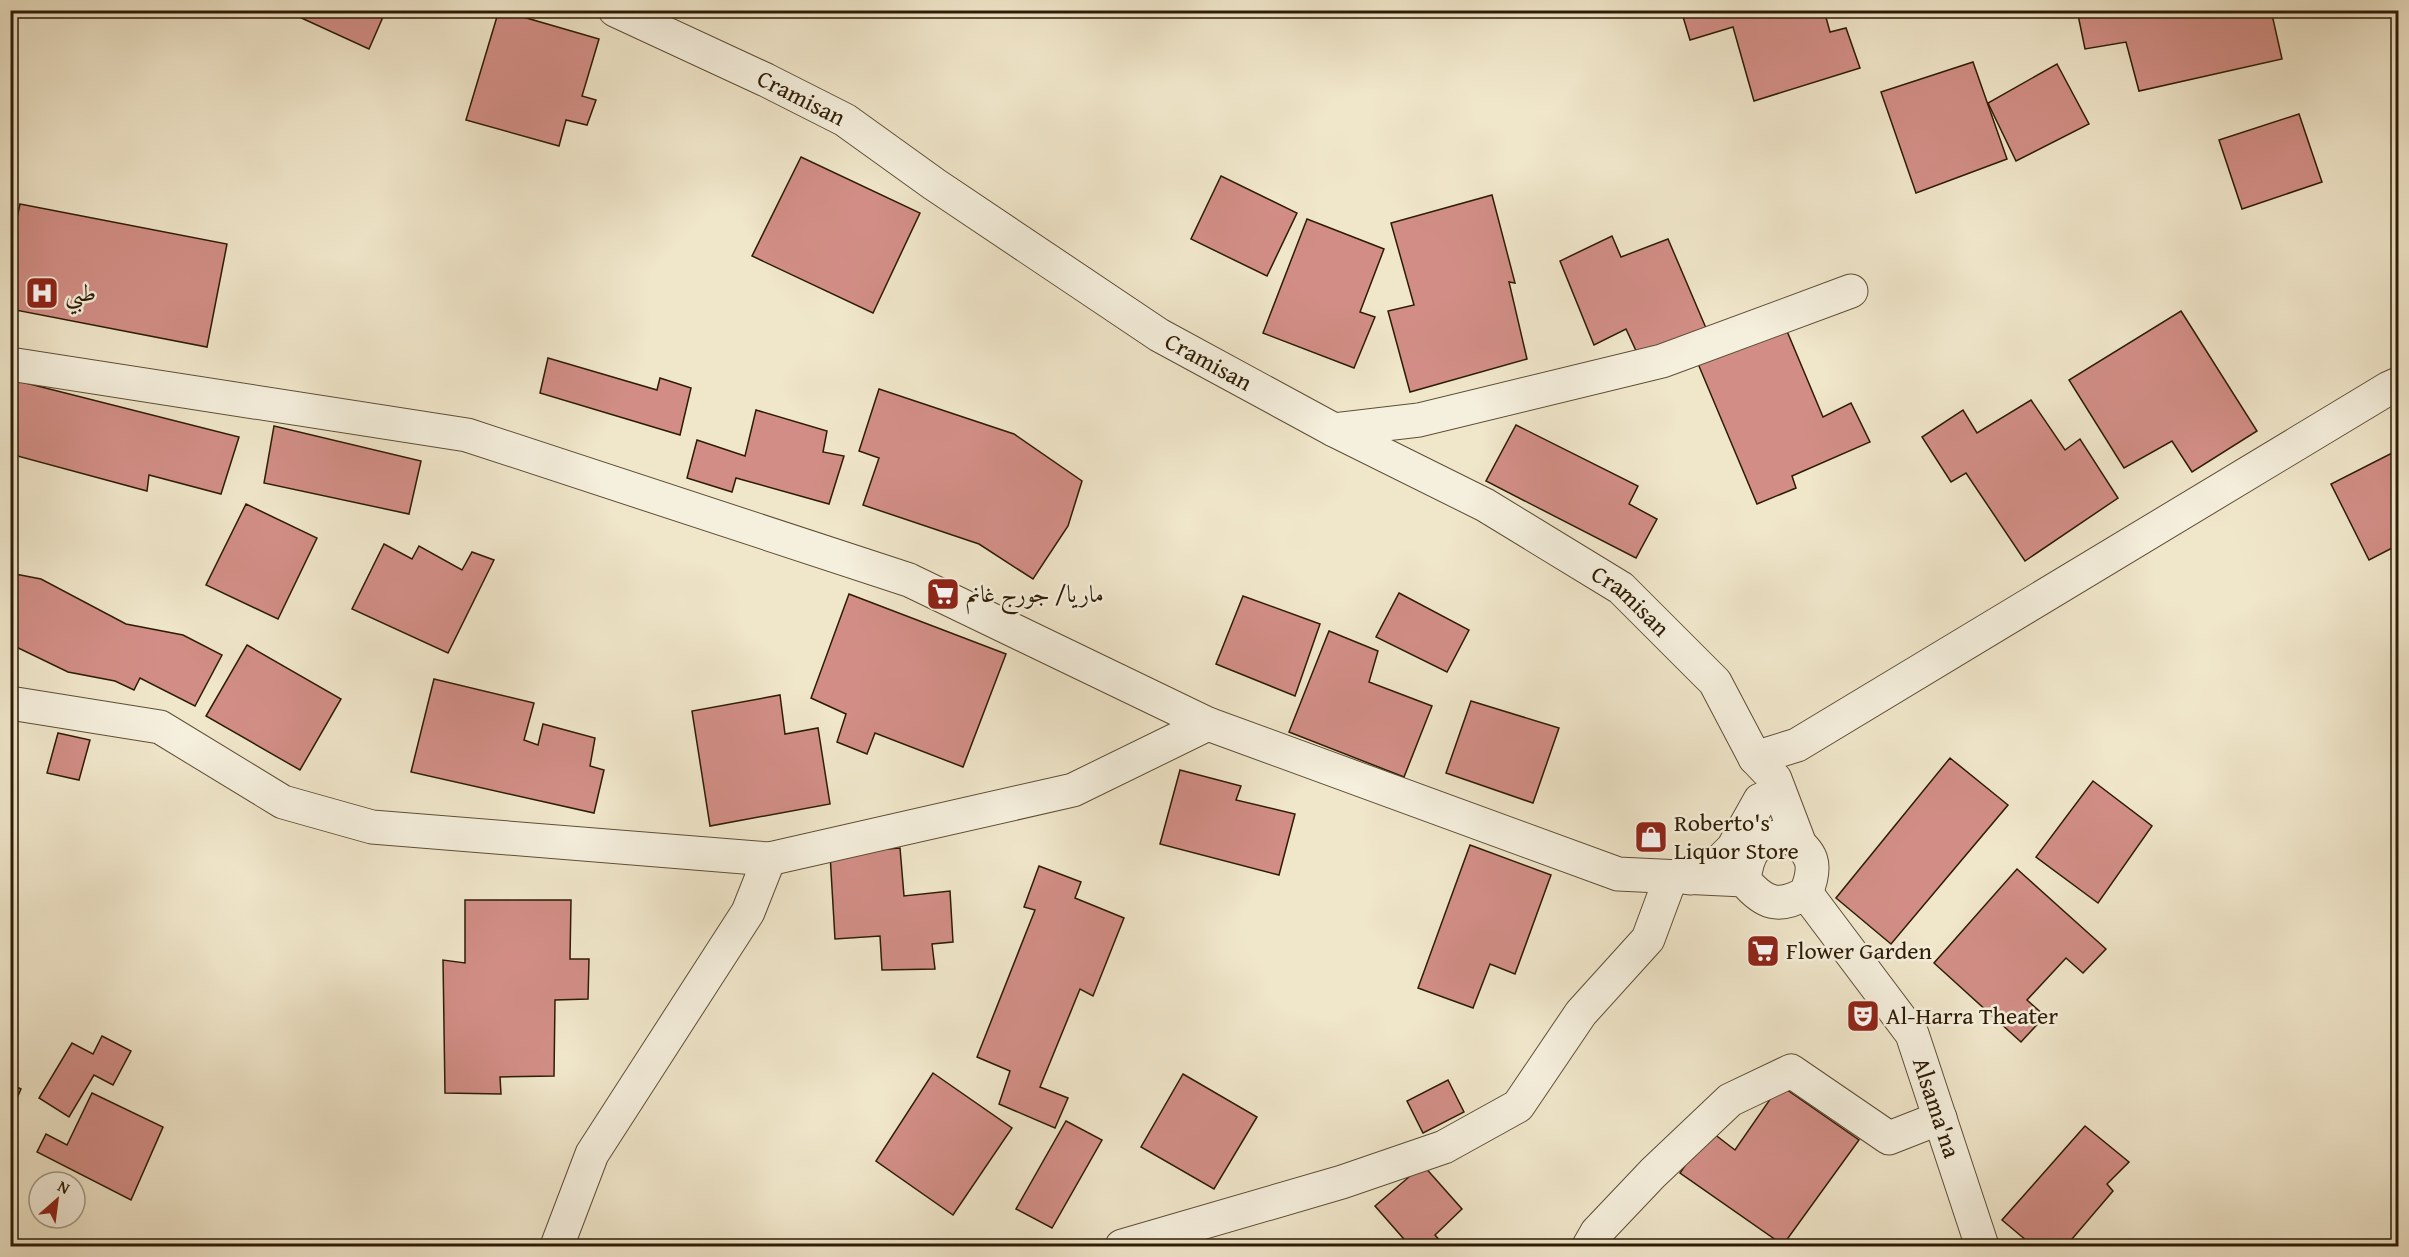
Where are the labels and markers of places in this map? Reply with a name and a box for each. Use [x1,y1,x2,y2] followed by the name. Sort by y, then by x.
[24,275,60,311] hospital icon: طبي
[65,275,96,315] place label: طبي
[925,576,961,612] supermarket icon: ماريا/ جورج غانم
[966,576,1104,615] place label: ماريا/ جورج غانم
[1674,805,1799,868] place label: Roberto's Liquor Store
[1633,819,1669,855] shop icon: Roberto's Liquor Store
[1745,933,1781,969] supermarket icon: Flower Garden
[1786,933,1933,968] place label: Flower Garden
[1845,998,1881,1034] theatre icon: Al-Harra Theater
[1886,998,2058,1033] place label: Al-Harra Theater

